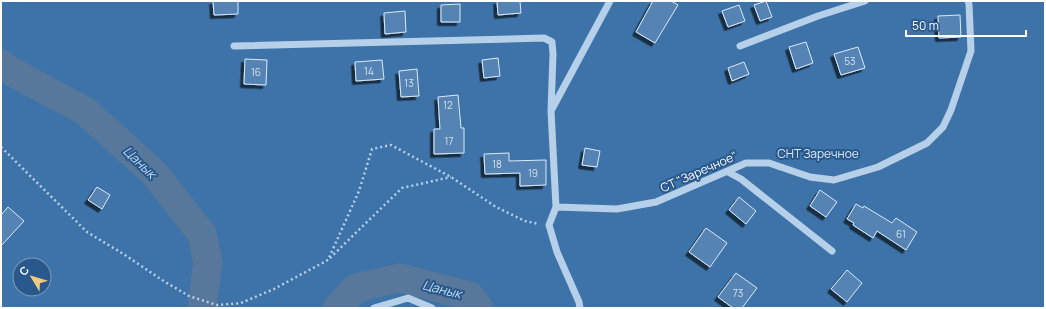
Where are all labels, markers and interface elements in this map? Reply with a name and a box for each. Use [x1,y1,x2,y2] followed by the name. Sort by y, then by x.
[906,12,1026,38] scale bar
[912,17,939,34] text: 50 m
[844,54,856,68] house number: 53
[364,64,374,78] house number: 14
[251,65,261,79] house number: 16
[404,76,414,90] house number: 13
[443,98,453,112] house number: 12
[445,134,453,148] house number: 17
[120,142,162,184] water label: Цанык
[777,145,859,162] park label: СНТ Заречное
[657,147,740,196] street label: СТ "Заречное"
[492,157,502,171] house number: 18
[528,166,538,180] house number: 19
[896,227,906,241] house number: 61
[12,257,52,297] north arrow
[15,263,32,278] text: С
[421,276,466,303] water label: Цанык
[733,286,743,300] house number: 73

